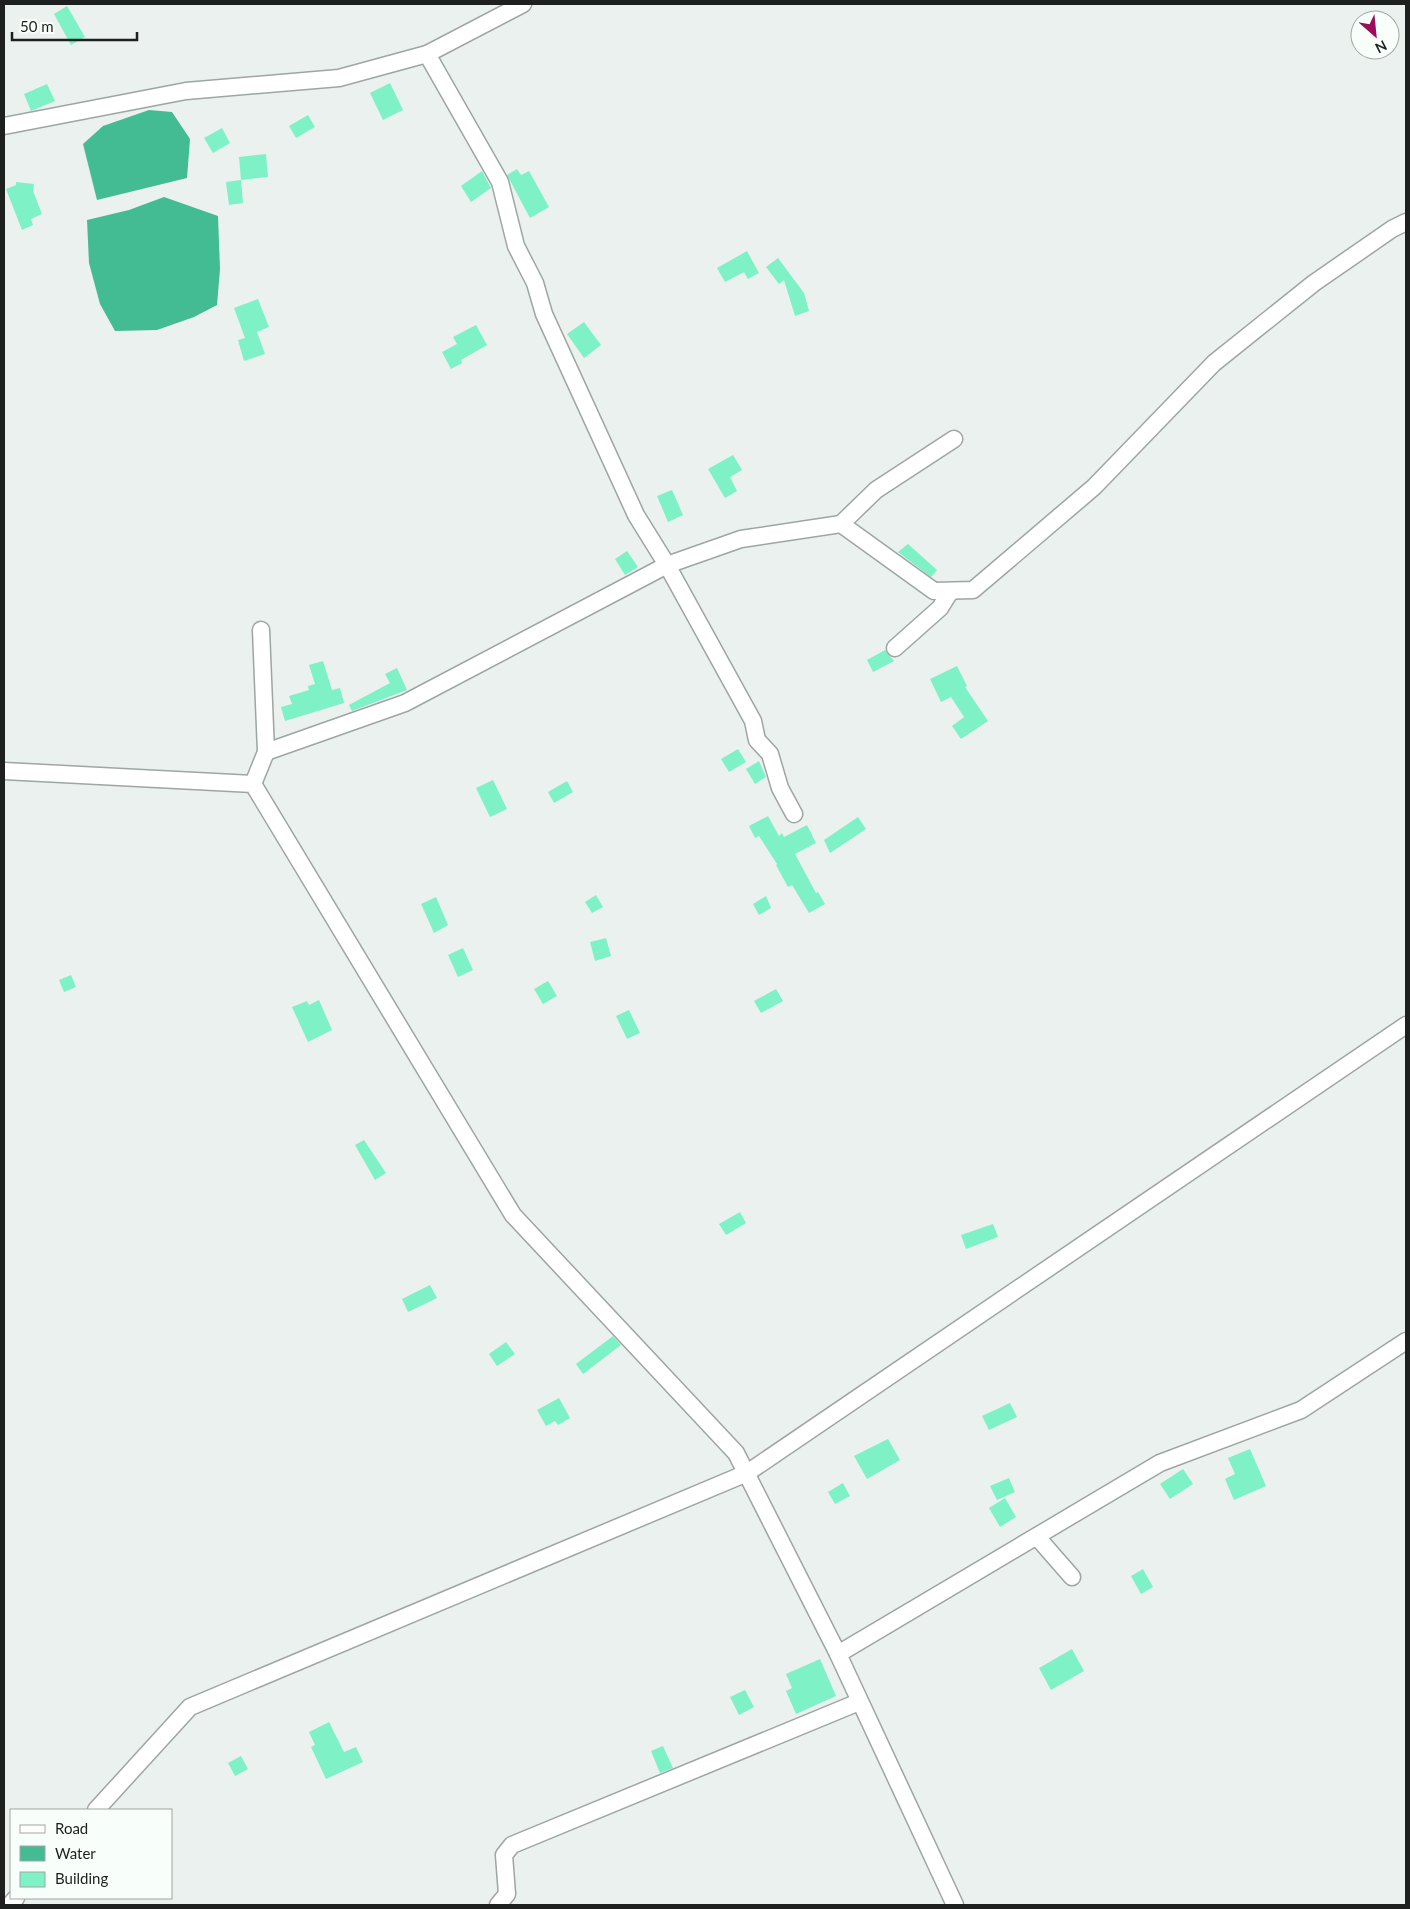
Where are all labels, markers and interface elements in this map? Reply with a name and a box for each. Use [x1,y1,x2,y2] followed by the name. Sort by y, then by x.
[12,10,138,42] scale bar
[1350,10,1400,60] north arrow
[20,17,54,35] text: 50 m
[1372,37,1390,57] text: N
[10,1809,172,1899] legend
[55,1819,88,1837] text: Road
[55,1844,96,1862] text: Water
[55,1869,108,1887] text: Building

